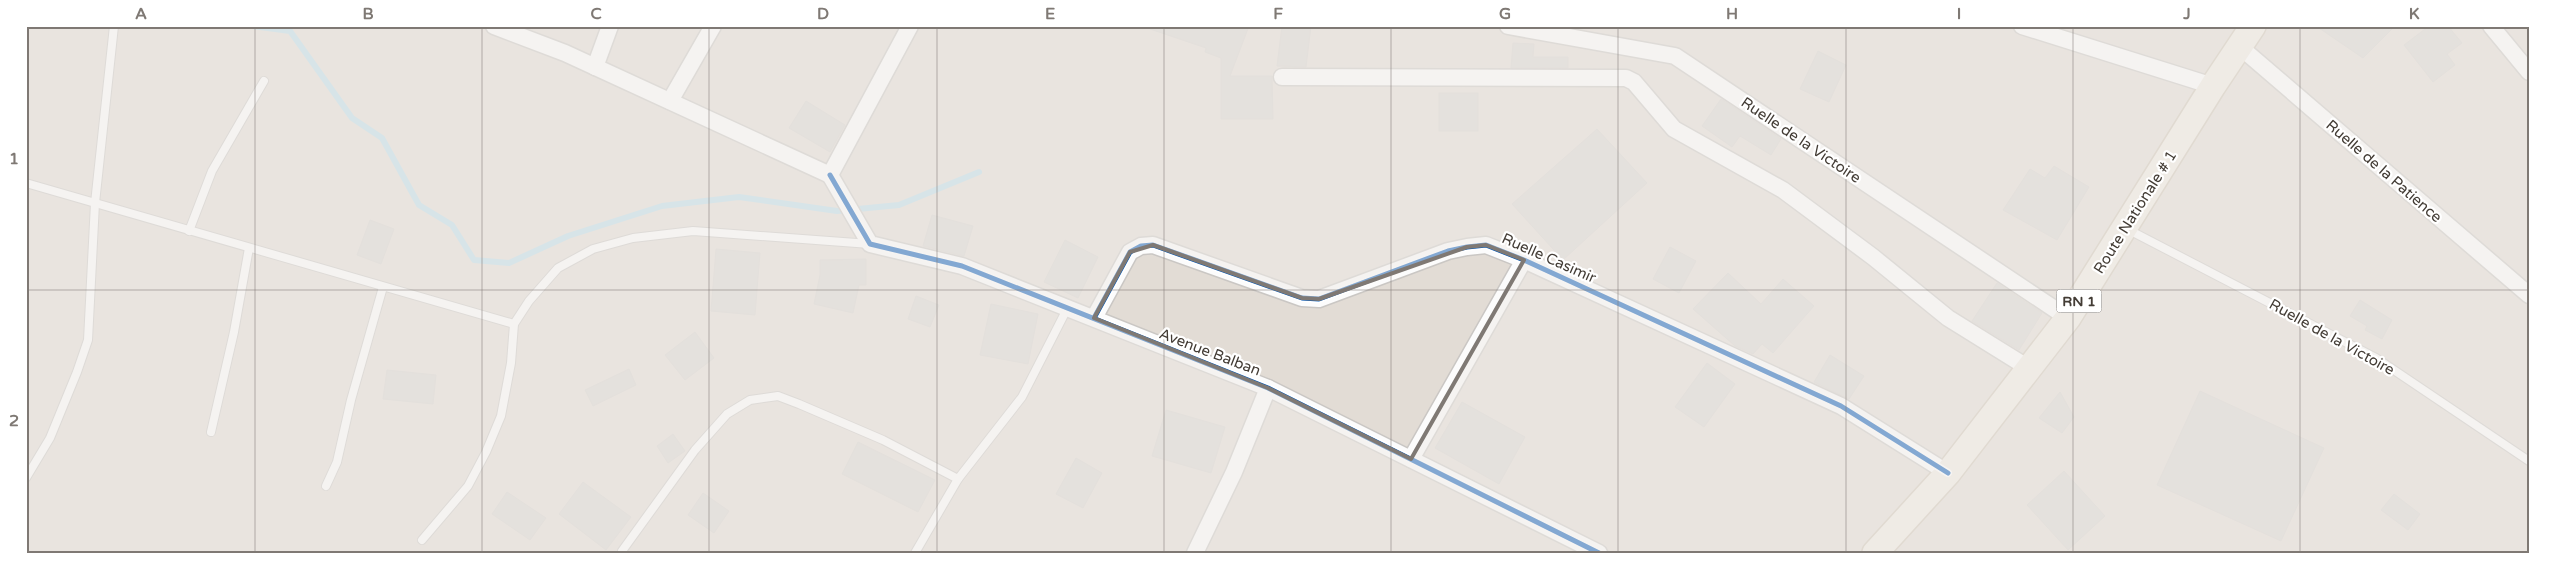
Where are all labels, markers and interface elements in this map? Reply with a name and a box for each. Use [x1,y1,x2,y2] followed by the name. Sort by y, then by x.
[135,4,147,24] text: A
[362,4,374,24] text: B
[590,4,602,24] text: C
[817,4,829,24] text: D
[1045,4,1055,24] text: E
[1273,4,1283,24] text: F
[1499,4,1511,24] text: G
[1726,4,1738,24] text: H
[1957,4,1961,24] text: I
[2182,4,2191,24] text: J
[2409,4,2420,24] text: K
[1738,93,1864,187] street label: Ruelle de la Victoire
[2322,116,2446,226] street label: Ruelle de la Patience
[2090,147,2180,277] street label: Route Nationale # 1
[9,149,19,169] text: 1
[1499,229,1599,287] street label: Ruelle Casimir
[2056,290,2102,312] road number: RN 1
[2266,295,2398,379] street label: Ruelle de la Victoire
[1157,324,1263,380] street label: Avenue Balban
[9,411,19,431] text: 2

